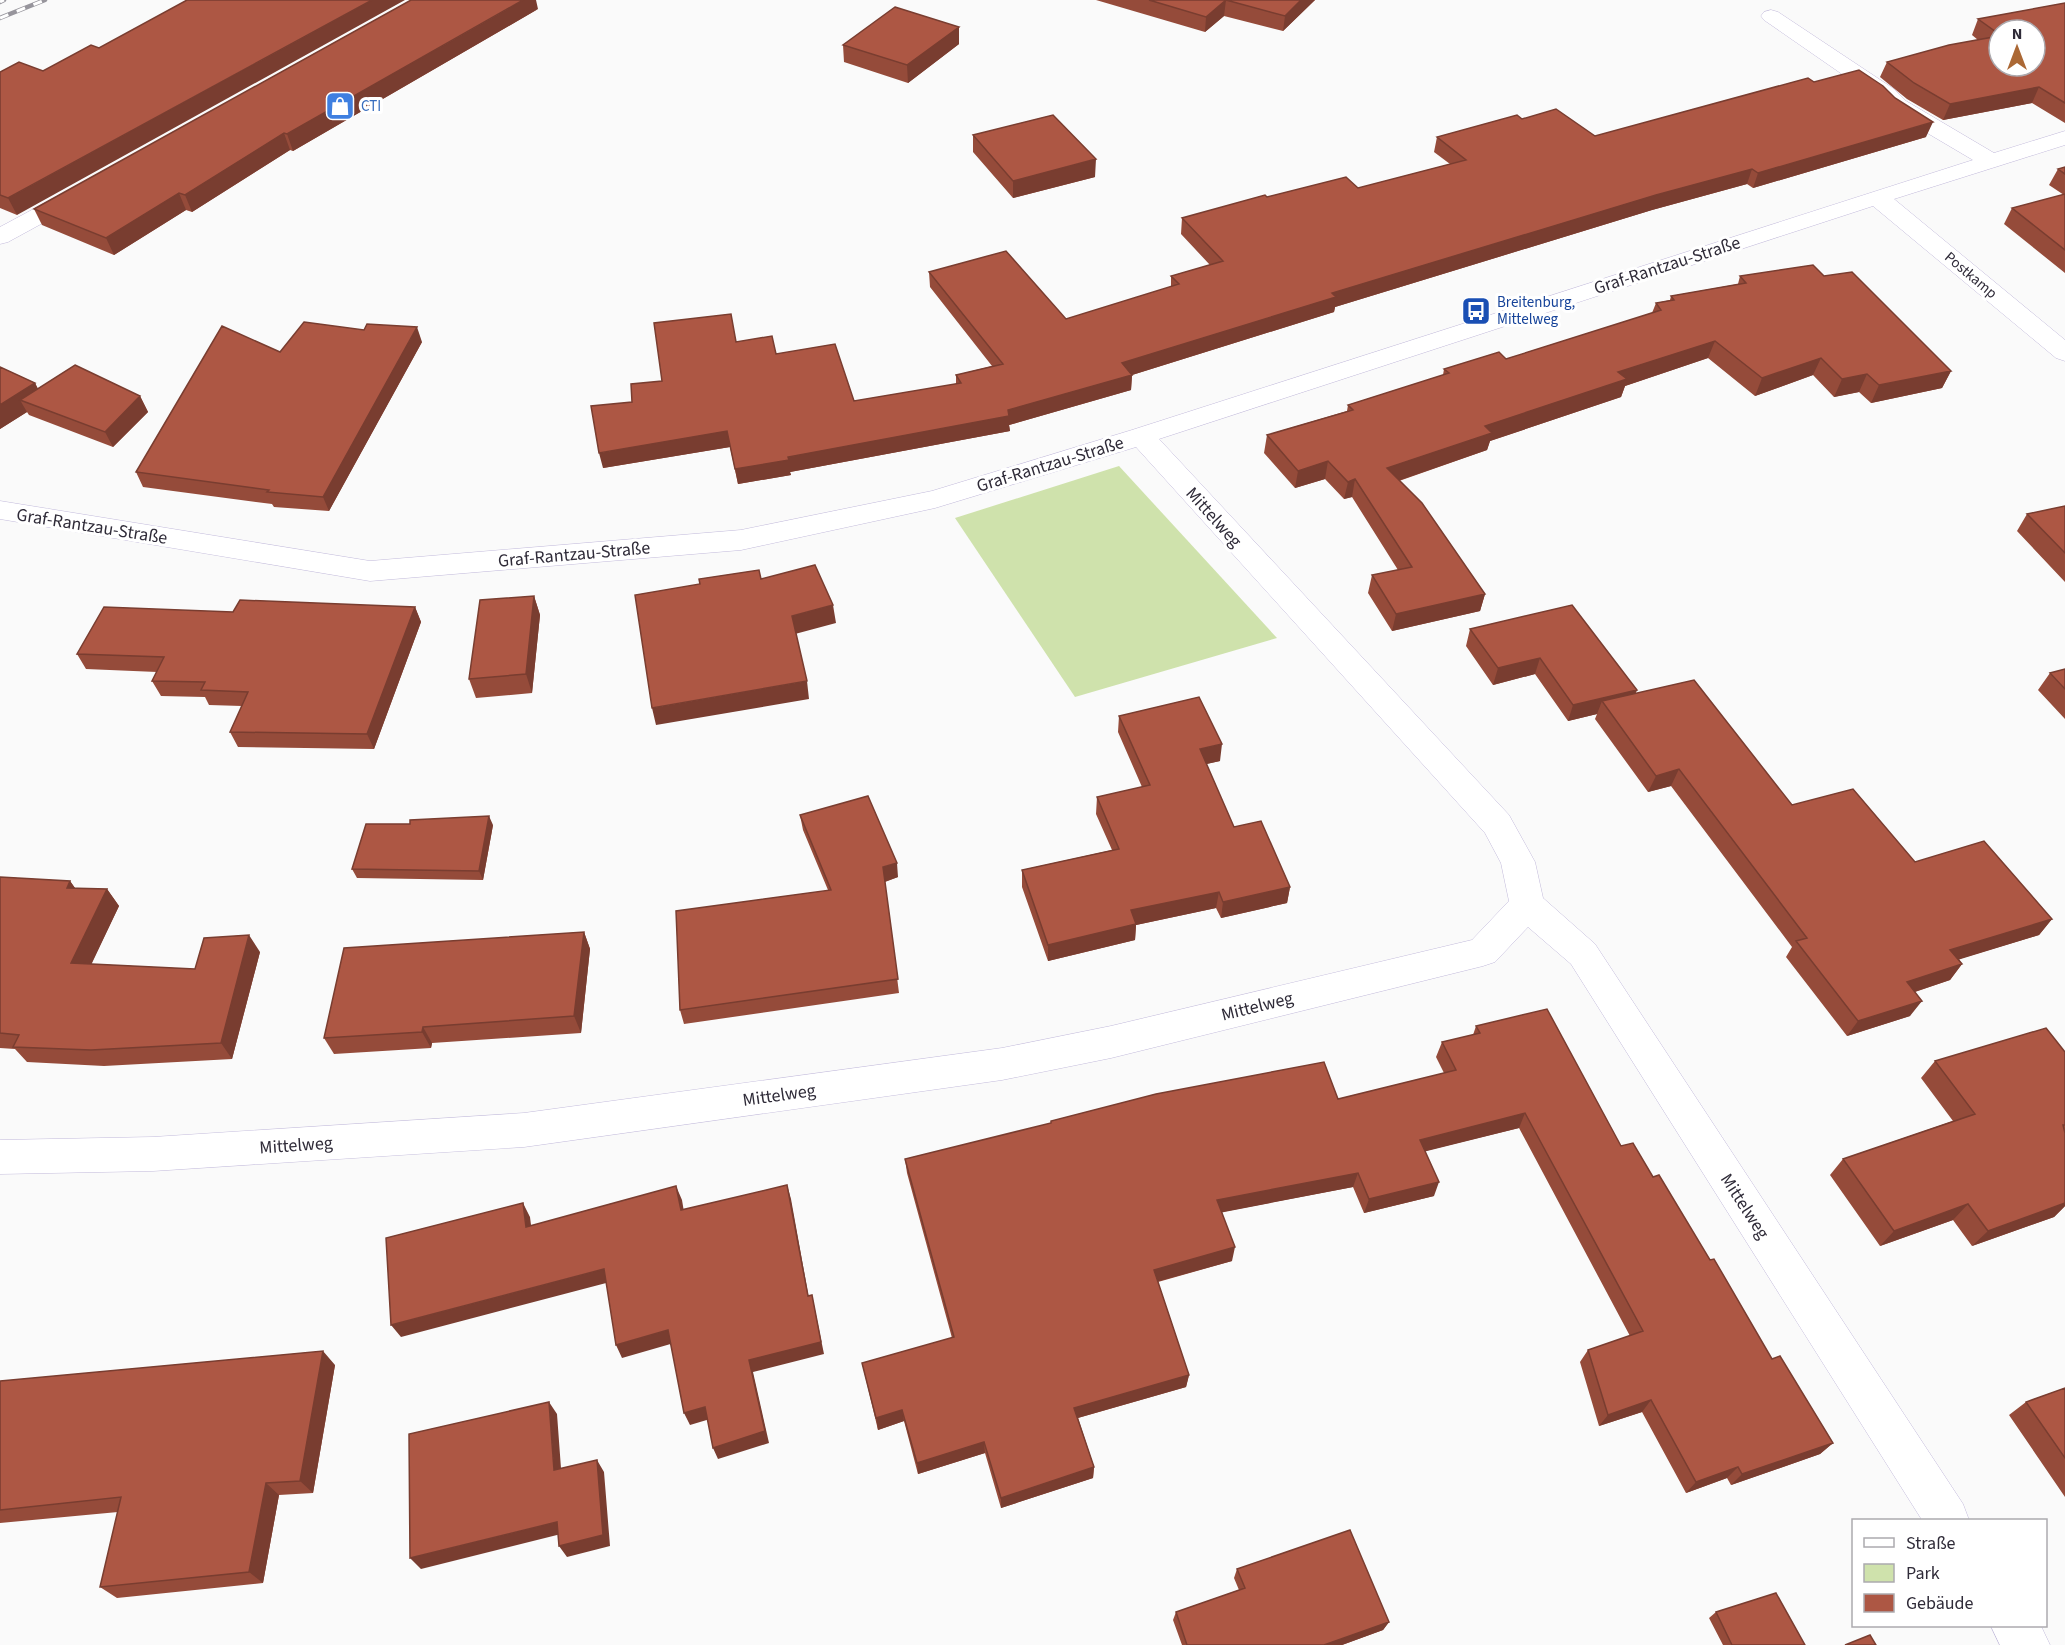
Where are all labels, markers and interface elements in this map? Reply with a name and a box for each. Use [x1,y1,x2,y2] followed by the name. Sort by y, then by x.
[1987,18,2047,78] north arrow
[2012,23,2022,45] text: N
[324,90,356,122] shop icon: CTI
[361,96,381,117] place label: CTI
[1591,230,1744,301] street label: Graf-Rantzau-Straße
[1940,247,2002,304] street label: Postkamp
[1497,292,1575,330] place label: Breitenburg, Mittelweg
[1460,295,1492,327] bus stop icon: Breitenburg, Mittelweg
[974,430,1127,499] street label: Graf-Rantzau-Straße
[1180,482,1247,553] street label: Mittelweg
[15,502,169,551] street label: Graf-Rantzau-Straße
[497,535,651,574] street label: Graf-Rantzau-Straße
[1219,985,1296,1027] street label: Mittelweg
[741,1078,817,1113] street label: Mittelweg
[259,1130,333,1161] street label: Mittelweg
[1714,1169,1775,1244] street label: Mittelweg
[1852,1519,2047,1627] legend
[1906,1531,1956,1556] text: Straße
[1906,1561,1940,1586] text: Park
[1906,1591,1974,1616] text: Gebäude

